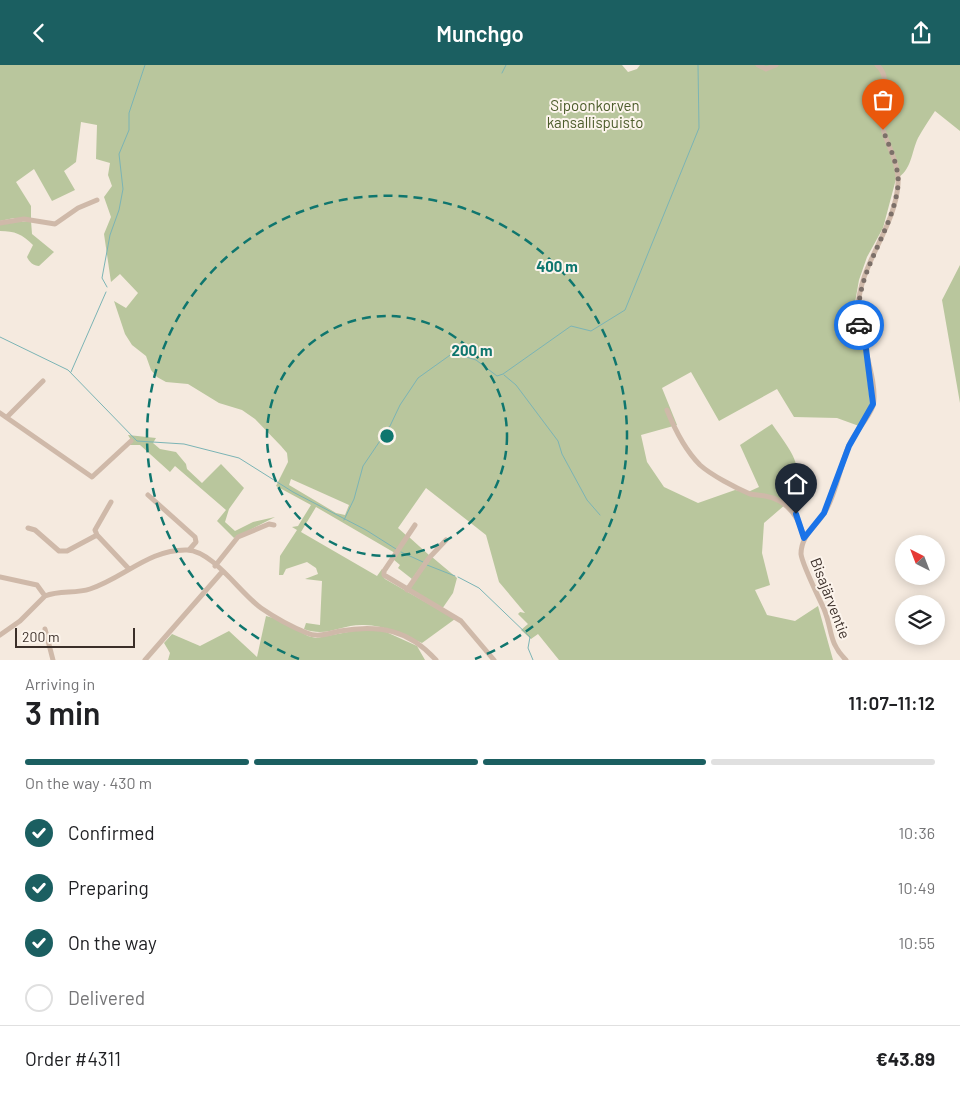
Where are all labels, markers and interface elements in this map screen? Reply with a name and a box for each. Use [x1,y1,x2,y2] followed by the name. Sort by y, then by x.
[25,19,53,47] icon: back
[907,19,935,47] icon: share
[436,20,524,46] text: Munchgo
[862,79,904,130] pin
[869,86,897,114] icon: bag
[547,96,643,131] park label: Sipoonkorven kansallispuisto
[536,257,578,275] text: 400 m
[834,300,884,350] courier
[845,311,873,339] icon: car
[451,341,493,359] text: 200 m
[378,427,396,445] centre of rings
[775,463,817,514] pin
[782,470,810,498] icon: home
[895,535,945,585] north arrow
[895,535,945,645] map controls
[807,555,855,641] street label: Bisajärventie
[895,595,945,645] button: layers
[15,625,135,648] scale bar
[22,628,60,645] text: 200 m
[25,674,95,693] text: Arriving in
[848,691,935,714] text: 11:07–11:12
[25,693,101,731] text: 3 min
[25,773,152,792] text: On the way · 430 m
[25,819,53,847] icon: check
[68,821,155,844] text: Confirmed
[898,823,935,842] text: 10:36
[25,874,53,902] icon: check
[68,876,149,899] text: Preparing
[898,878,935,897] text: 10:49
[25,929,53,957] icon: check
[68,931,157,954] text: On the way
[898,933,935,952] text: 10:55
[68,986,145,1009] text: Delivered
[25,1047,121,1070] text: Order #4311
[876,1047,935,1070] text: €43.89

